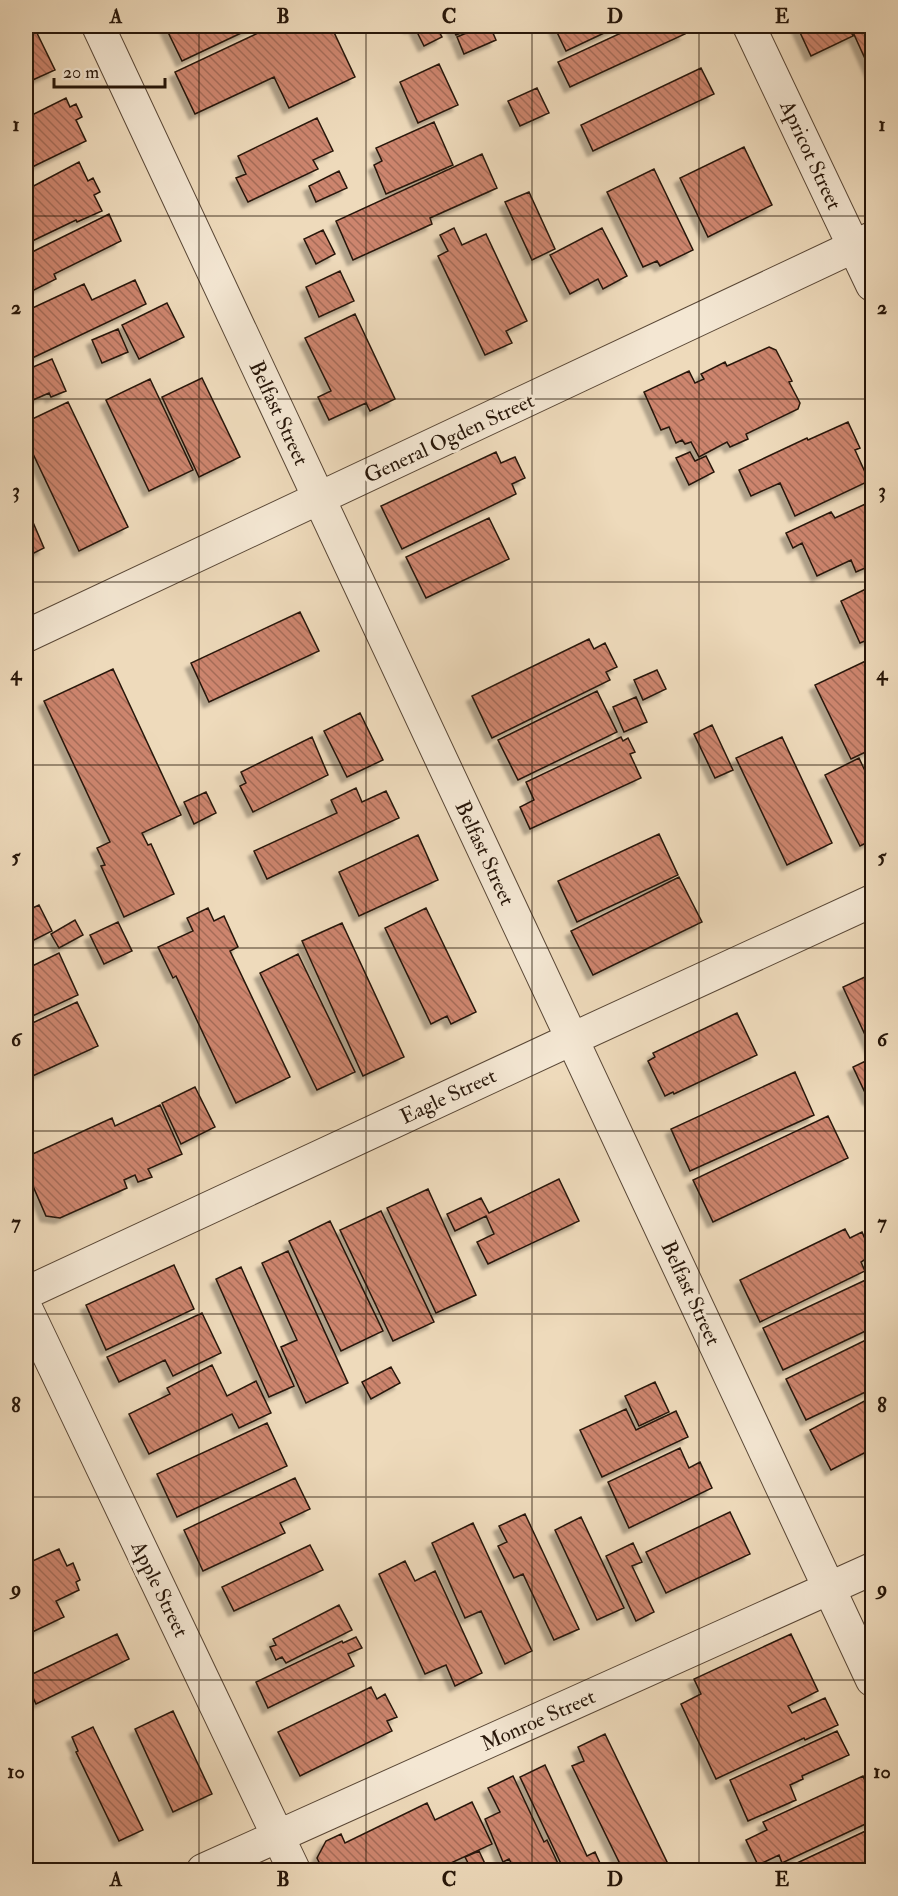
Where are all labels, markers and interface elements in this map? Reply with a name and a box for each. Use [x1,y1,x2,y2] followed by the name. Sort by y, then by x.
[109,4,123,29] text: A
[276,4,290,29] text: B
[442,4,456,29] text: C
[607,4,623,29] text: D
[775,4,790,29] text: E
[54,51,165,89] scale bar
[63,61,99,84] text: 20 m
[773,95,848,214] street label: Apricot Street
[12,112,20,137] text: 1
[878,112,886,137] text: 1
[11,295,21,320] text: 2
[877,295,887,320] text: 2
[243,357,315,470] street label: Belfast Street
[360,387,539,490] street label: General Ogden Street
[12,478,20,503] text: 3
[878,478,886,503] text: 3
[10,661,23,686] text: 4
[876,661,889,686] text: 4
[449,797,521,910] street label: Belfast Street
[12,844,22,869] text: 5
[878,844,888,869] text: 5
[11,1027,23,1052] text: 6
[877,1027,889,1052] text: 6
[396,1062,501,1130] street label: Eagle Street
[11,1210,21,1235] text: 7
[877,1210,887,1235] text: 7
[655,1237,727,1350] street label: Belfast Street
[11,1393,21,1418] text: 8
[877,1393,887,1418] text: 8
[124,1536,194,1642] street label: Apple Street
[9,1576,21,1601] text: 9
[875,1576,887,1601] text: 9
[477,1683,600,1758] street label: Monroe Street
[7,1759,25,1784] text: 10
[873,1759,891,1784] text: 10
[109,1867,123,1892] text: A
[276,1867,290,1892] text: B
[442,1867,456,1892] text: C
[607,1867,623,1892] text: D
[775,1867,790,1892] text: E

